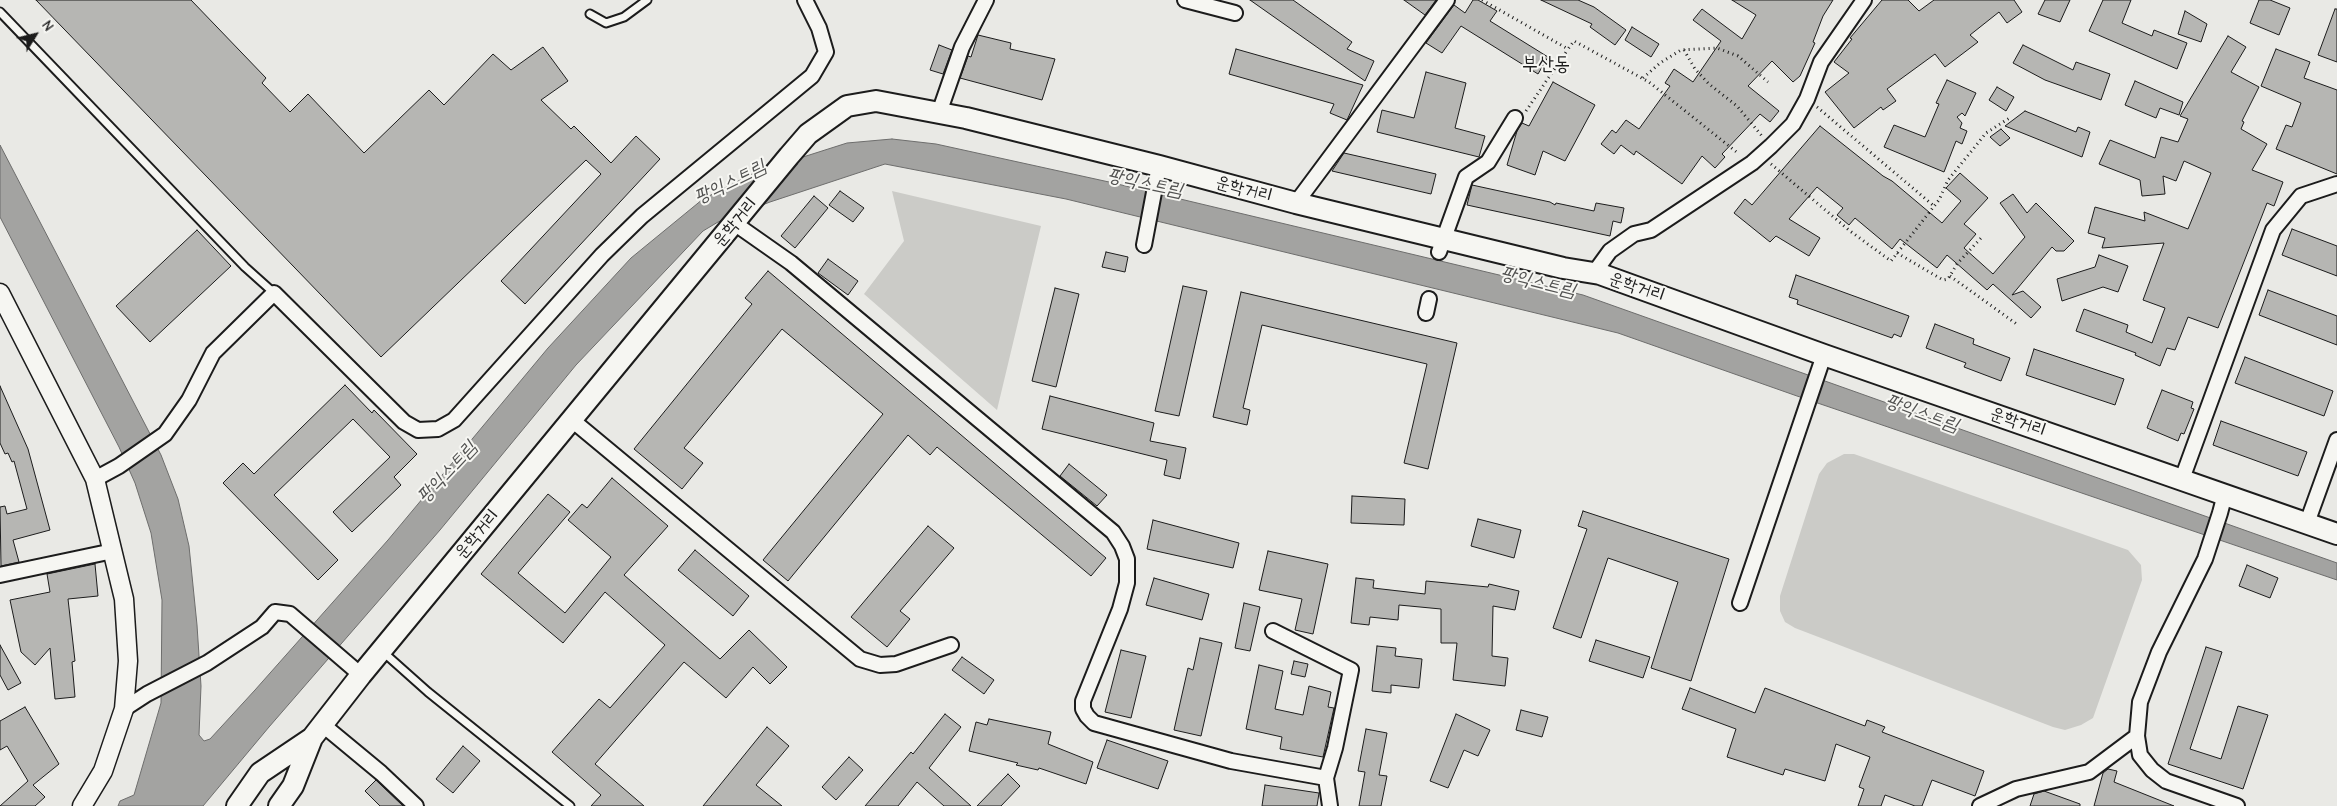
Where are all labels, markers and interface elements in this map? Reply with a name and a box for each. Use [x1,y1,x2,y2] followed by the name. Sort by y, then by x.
[10,10,60,60] north arrow
[38,17,57,35] text: N
[1522,52,1570,76] district label: 부산동
[691,155,769,209] water label: 팡익스트림
[1105,164,1185,202] water label: 팡익스트림
[1213,171,1275,207] street label: 운학거리
[708,193,762,251] street label: 운학거리
[1498,262,1578,302] water label: 팡익스트림
[1606,267,1668,307] street label: 운학거리
[1882,389,1962,437] water label: 팡익스트림
[1987,402,2049,442] street label: 운학거리
[413,436,481,508] water label: 팡익스트림
[450,505,504,563] street label: 운학거리

